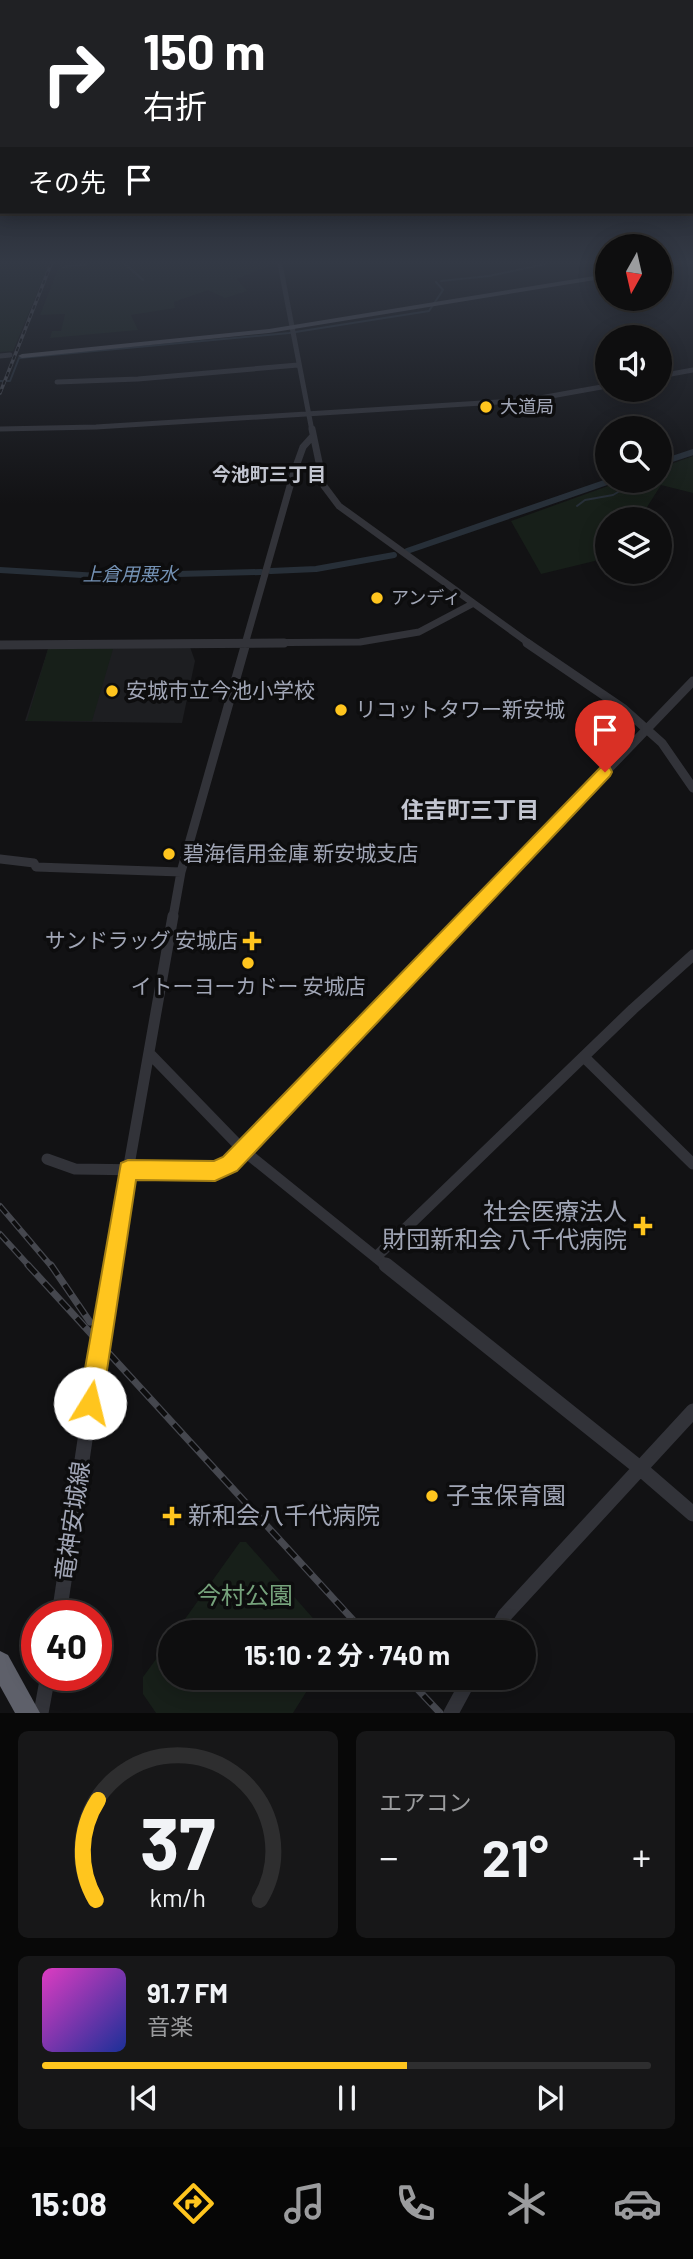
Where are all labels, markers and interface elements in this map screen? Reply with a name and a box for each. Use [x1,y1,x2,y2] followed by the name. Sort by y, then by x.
[143,21,265,80] text: 150 m
[28,28,119,119] icon: right
[143,86,207,124] text: 右折
[120,161,158,199] icon: arrive
[28,166,106,197] text: その先
[595,234,672,312] north arrow
[595,234,672,584] map controls
[595,325,672,402] button: sound
[500,395,554,417] place label: 大道局
[478,399,494,415] marker: 大道局
[595,416,672,493] button: search
[212,462,326,485] district label: 今池町三丁目
[595,507,672,584] button: layers
[82,562,179,585] water label: 上倉用悪水
[391,586,461,608] place label: アンディ
[369,590,385,606] marker: アンディ
[126,677,315,702] place label: 安城市立今池小学校
[104,683,120,699] marker: 安城市立今池小学校
[355,696,565,721] place label: リコットタワー新安城
[575,700,635,772] pin
[333,702,349,718] marker: リコットタワー新安城
[586,711,624,749] icon: arrive
[401,795,539,823] district label: 住吉町三丁目
[183,840,418,865] place label: 碧海信用金庫 新安城支店
[161,846,177,862] marker: 碧海信用金庫 新安城支店
[45,927,238,952] place label: サンドラッグ 安城店
[244,933,260,949] marker: サンドラッグ 安城店
[240,955,256,971] marker: イトーヨーカドー 安城店
[130,973,366,998] place label: イトーヨーカドー 安城店
[382,1196,627,1253] place label: 社会医療法人 財団新和会 八千代病院
[633,1216,653,1236] marker: 社会医療法人 財団新和会 八千代病院
[53,1366,127,1440] position arrow
[49,1459,94,1582] street label: 竜神安城線
[446,1480,566,1509] place label: 子宝保育園
[424,1488,440,1504] marker: 子宝保育園
[188,1500,380,1529] place label: 新和会八千代病院
[162,1506,182,1526] marker: 新和会八千代病院
[197,1580,293,1609] park label: 今村公園
[21,1600,112,1691] speed limit sign: 40
[244,1639,450,1670] text: 15:10 · 2 分 · 740 m
[380,1788,472,1816] text: エアコン
[140,1798,215,1886] text: 37
[482,1825,549,1887] text: 21°
[380,1833,399,1879] text: −
[632,1833,651,1879] text: +
[149,1882,206,1912] text: km/h
[147,1977,228,2008] text: 91.7 FM
[147,2012,193,2040] text: 音楽
[125,2079,163,2117] icon: previous
[328,2079,366,2117] icon: pause
[531,2079,569,2117] icon: next
[169,2179,218,2228] icon: directions
[280,2179,329,2228] icon: music
[391,2179,440,2228] icon: phone
[502,2179,551,2228] icon: climate
[613,2179,662,2228] icon: car
[31,2184,107,2222] text: 15:08

